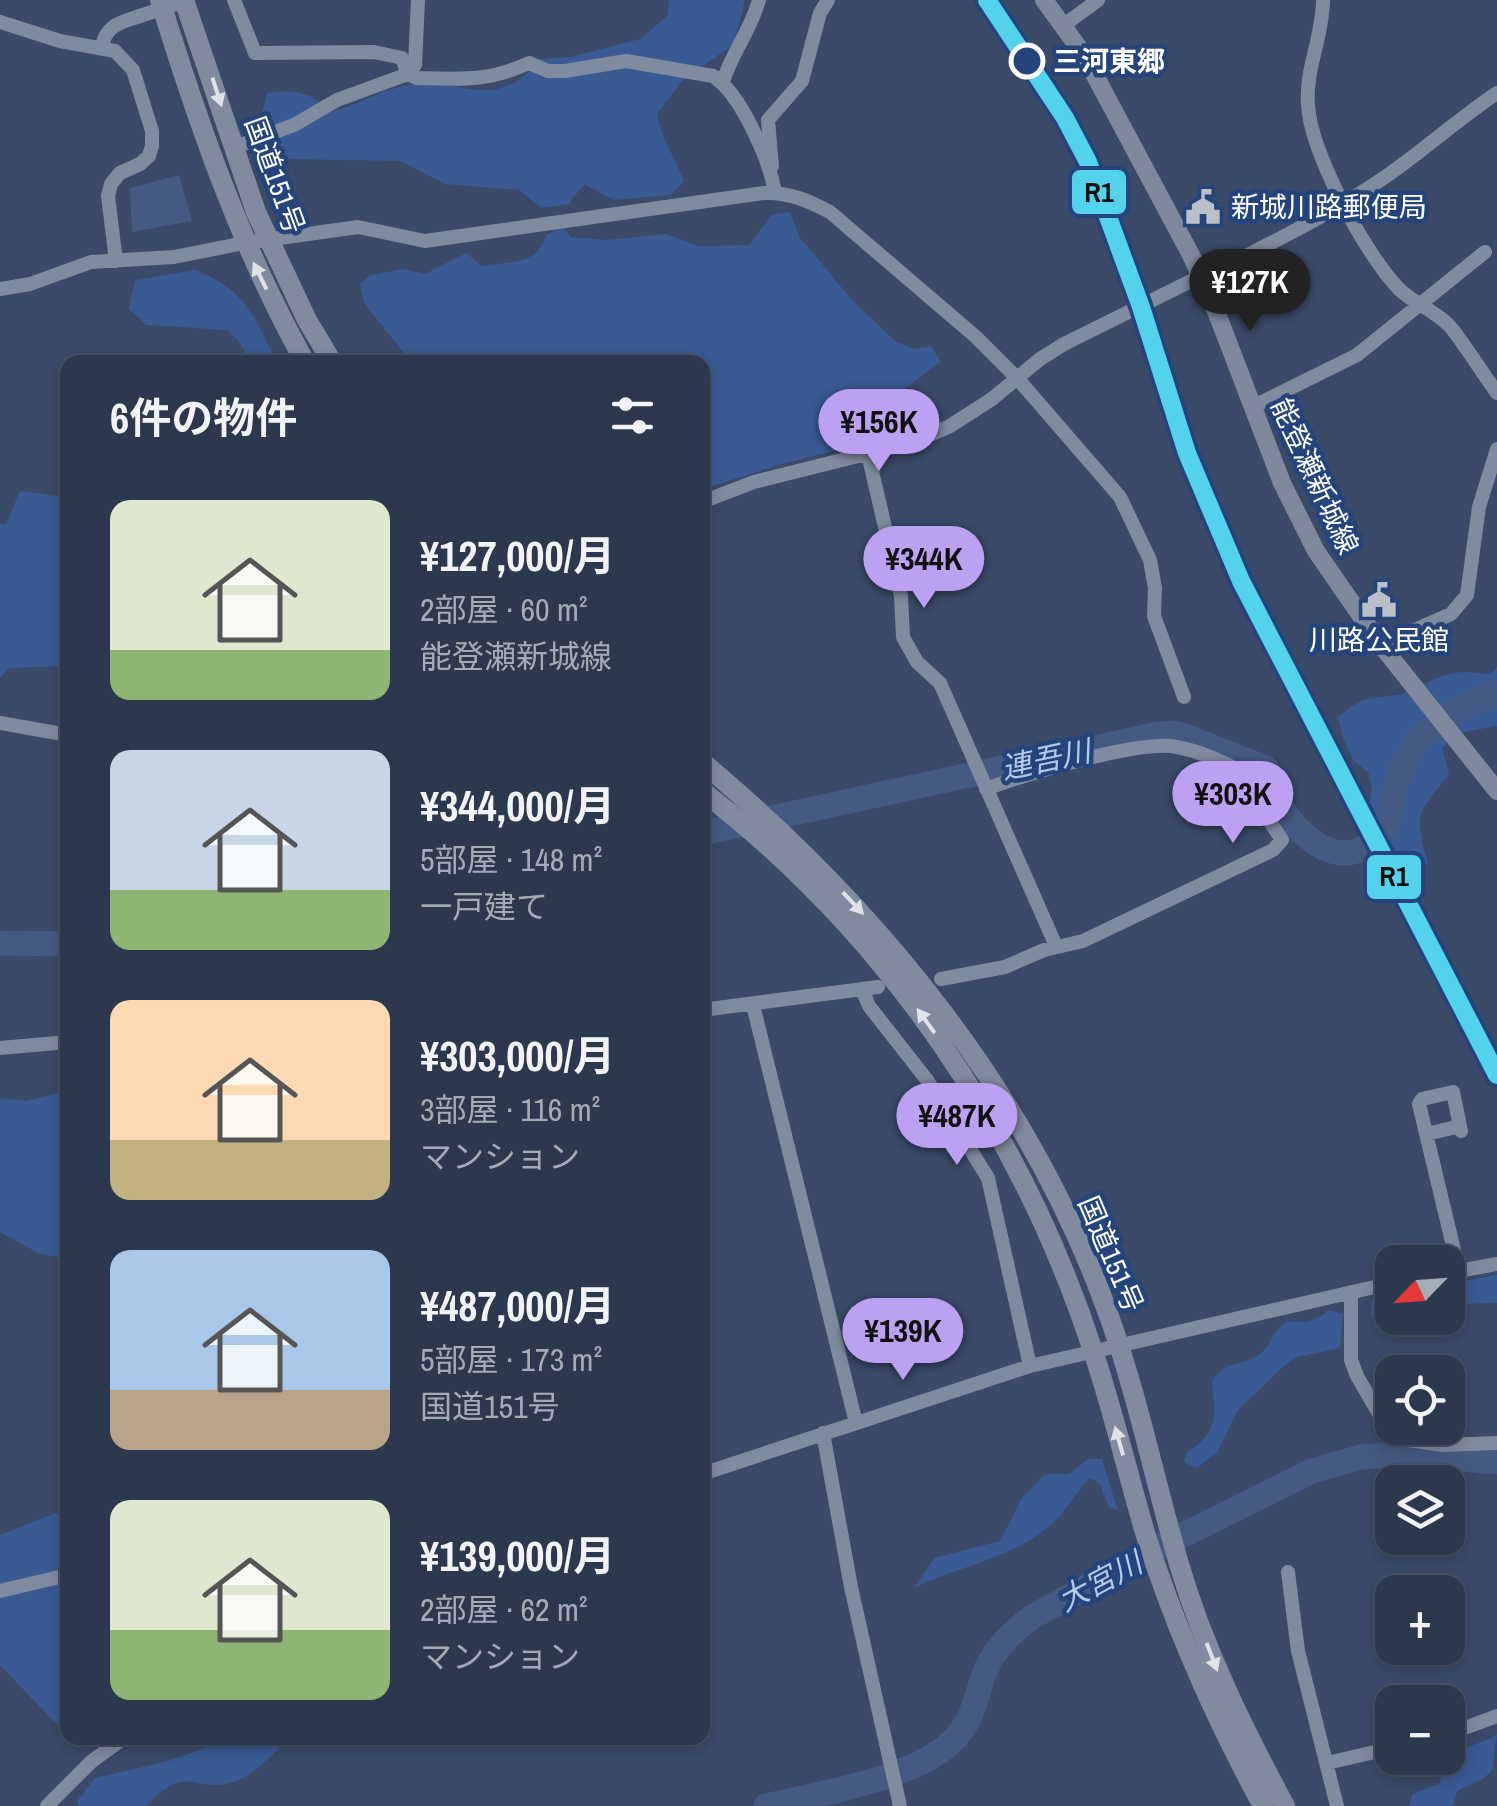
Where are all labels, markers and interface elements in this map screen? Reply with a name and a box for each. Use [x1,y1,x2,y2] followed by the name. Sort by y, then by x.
[1053,42,1165,80] place label: 三河東郷
[1010,44,1044,78] marker: 三河東郷
[210,77,225,107] one-way arrow
[236,111,314,239] street label: 国道151号
[1070,168,1128,216] line badge: R1
[1084,173,1114,211] text: R1
[1184,188,1222,226] public building icon: 新城川路郵便局
[1231,188,1427,226] place label: 新城川路郵便局
[1180,249,1320,334] pin: ¥127K
[1211,260,1289,303] text: ¥127K
[252,261,269,290] one-way arrow
[605,388,660,443] icon: filters
[809,389,949,474] pin: ¥156K
[110,390,297,446] text: 6件の物件
[1262,392,1368,560] street label: 能登瀬新城線
[840,400,918,443] text: ¥156K
[854,526,994,611] pin: ¥344K
[420,528,615,584] text: ¥127,000/月
[885,537,963,580] text: ¥344K
[190,540,310,660] icon: home
[1360,581,1398,619] public building icon: 川路公民館
[420,588,588,631] text: 2部屋 · 60 m²
[1309,621,1449,659] place label: 川路公民館
[420,635,612,678] text: 能登瀬新城線
[998,729,1097,788] water label: 連吾川
[1163,761,1303,846] pin: ¥303K
[1194,772,1272,815] text: ¥303K
[420,778,615,834] text: ¥344,000/月
[190,790,310,910] icon: home
[420,838,602,881] text: 5部屋 · 148 m²
[1365,853,1423,901] line badge: R1
[1379,857,1409,895] text: R1
[420,885,548,928] text: 一戸建て
[841,890,864,914] one-way arrow
[917,1008,937,1034] one-way arrow
[420,1028,615,1084] text: ¥303,000/月
[190,1040,310,1160] icon: home
[887,1083,1027,1168] pin: ¥487K
[420,1088,600,1131] text: 3部屋 · 116 m²
[918,1094,996,1137] text: ¥487K
[420,1135,580,1178] text: マンション
[1070,1190,1152,1318] street label: 国道151号
[1375,1245,1465,1335] north arrow
[1375,1245,1465,1775] map controls
[420,1278,615,1334] text: ¥487,000/月
[190,1290,310,1410] icon: home
[833,1298,973,1383] pin: ¥139K
[864,1309,942,1352] text: ¥139K
[420,1338,602,1381] text: 5部屋 · 173 m²
[1375,1355,1465,1445] button: locate
[420,1385,560,1428] text: 国道151号
[1111,1425,1126,1456] one-way arrow
[1375,1465,1465,1555] button: layers
[420,1528,615,1584] text: ¥139,000/月
[190,1540,310,1660] icon: home
[1050,1541,1151,1620] water label: 大宮川
[1375,1575,1465,1665] button: +
[420,1588,588,1631] text: 2部屋 · 62 m²
[420,1635,580,1678] text: マンション
[1205,1642,1221,1672] one-way arrow
[1375,1685,1465,1775] button: −

